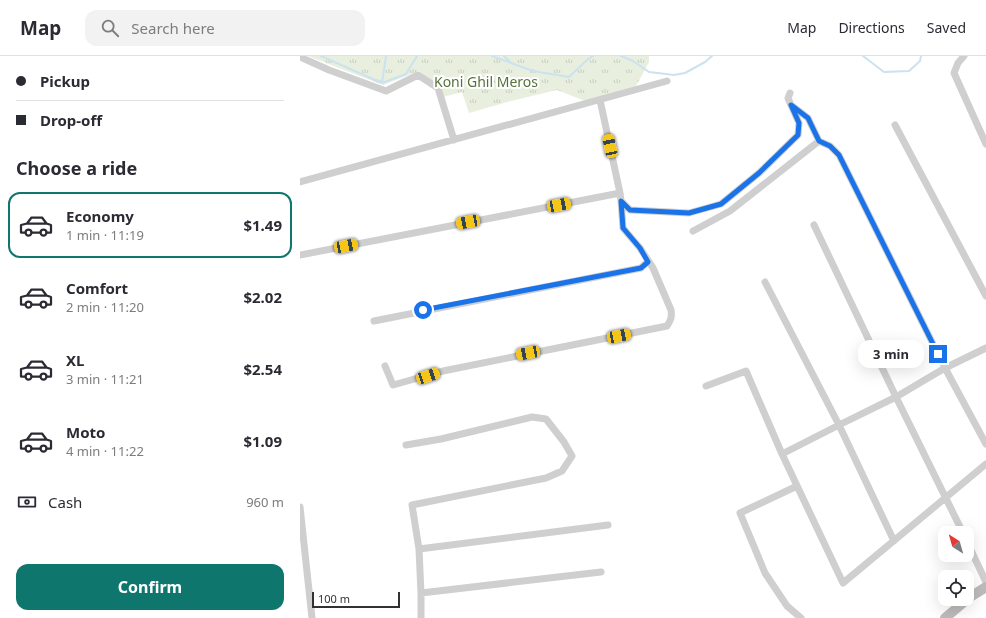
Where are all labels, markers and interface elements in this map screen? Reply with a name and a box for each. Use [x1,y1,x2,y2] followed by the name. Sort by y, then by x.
[85,10,365,46] search box
[20,15,61,41] text: Map
[99,17,121,39] icon: search
[131,18,215,38] text: Search here
[787,18,816,37] text: Map
[838,18,905,37] text: Directions
[927,18,966,37] text: Saved
[40,71,90,91] text: Pickup
[434,72,538,91] park label: Koni Ghil Meros
[40,110,102,130] text: Drop-off
[602,133,618,159] car
[16,156,137,180] text: Choose a ride
[546,197,572,213] car
[66,206,134,226] text: Economy
[18,207,54,243] icon: car
[455,214,481,230] car
[243,215,282,235] text: $1.49
[66,226,144,244] text: 1 min · 11:19
[333,238,359,254] car
[66,278,128,298] text: Comfort
[18,279,54,315] icon: car
[243,287,282,307] text: $2.02
[66,298,144,316] text: 2 min · 11:20
[414,301,432,319] route start
[606,328,632,344] car
[858,340,924,368] callout: 3 min
[515,345,541,361] car
[873,345,909,363] text: 3 min
[929,345,947,363] route end
[66,350,84,370] text: XL
[18,351,54,387] icon: car
[243,359,282,379] text: $2.54
[415,367,441,385] car
[66,370,144,388] text: 3 min · 11:21
[66,422,105,442] text: Moto
[18,423,54,459] icon: car
[243,431,282,451] text: $1.09
[66,442,144,460] text: 4 min · 11:22
[16,491,38,513] icon: cash
[48,492,82,512] text: Cash
[246,493,284,511] text: 960 m
[938,526,974,562] north arrow
[938,526,974,606] map controls
[16,564,284,610] button: Confirm
[938,570,974,606] button: locate
[312,590,400,609] scale bar
[318,591,350,606] text: 100 m

